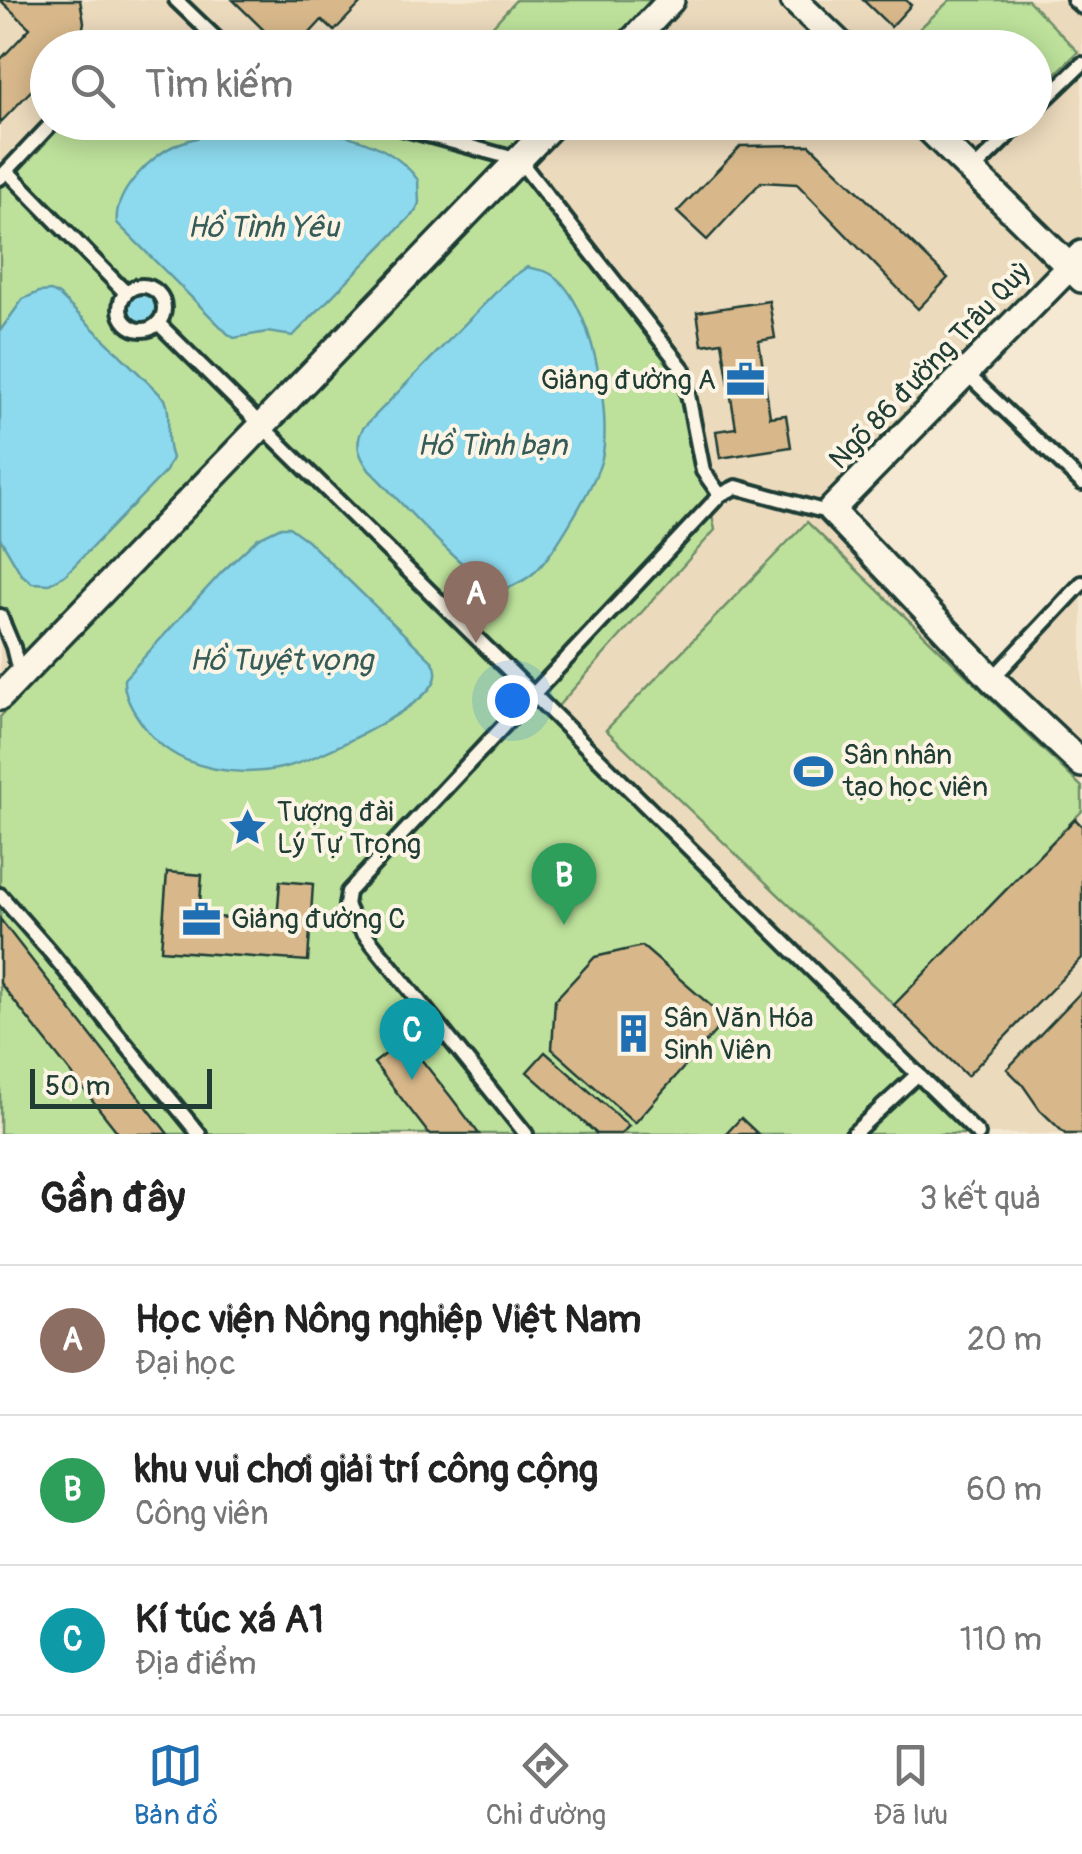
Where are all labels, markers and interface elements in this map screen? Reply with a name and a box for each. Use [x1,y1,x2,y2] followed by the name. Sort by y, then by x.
[30,30,1052,140] search box
[65,58,120,113] icon: search
[145,61,293,109] text: Tìm kiếm
[187,209,341,246] water label: Hồ Tình Yêu
[822,255,1038,477] street label: Ngõ 86 đường Trâu Quỳ
[725,359,767,401] office icon: Giảng đường A
[541,363,716,398] place label: Giảng đường A
[417,427,569,464] water label: Hồ Tình bạn
[444,560,508,643] pin: A
[189,642,375,679] water label: Hồ Tuyệt vọng
[487,675,538,726] your location
[842,738,988,805] place label: Sân nhân tạo học viên
[792,750,834,792] sports icon: Sân nhân tạo học viên
[277,795,421,862] place label: Tượng đài Lý Tự Trọng
[226,807,268,849] place icon: Tượng đài Lý Tự Trọng
[532,842,596,925] pin: B
[180,898,222,940] office icon: Giảng đường C
[231,902,405,937] place label: Giảng đường C
[380,998,444,1080] pin: C
[663,1001,814,1068] place label: Sân Văn Hóa Sinh Viên
[612,1013,654,1055] building icon: Sân Văn Hóa Sinh Viên
[30,1064,212,1108] scale bar
[45,1069,110,1104] text: 50 m
[40,1173,185,1225] text: Gần đây
[920,1179,1042,1219] text: 3 kết quả
[135,1296,641,1344] text: Học viện Nông nghiệp Việt Nam
[62,1320,83,1360] text: A
[967,1320,1042,1360] text: 20 m
[135,1344,236,1384] text: Đại học
[135,1446,598,1494] text: khu vui chơi giải trí công cộng
[63,1470,82,1510] text: B
[966,1470,1042,1510] text: 60 m
[135,1494,269,1534] text: Công viên
[135,1596,324,1644] text: Kí túc xá A1
[63,1620,82,1660] text: C
[960,1620,1042,1660] text: 110 m
[135,1644,256,1684] text: Địa điểm
[134,1738,218,1833] tab: Bản đồ
[486,1738,606,1833] tab: Chỉ đường
[874,1738,948,1833] tab: Đã lưu

